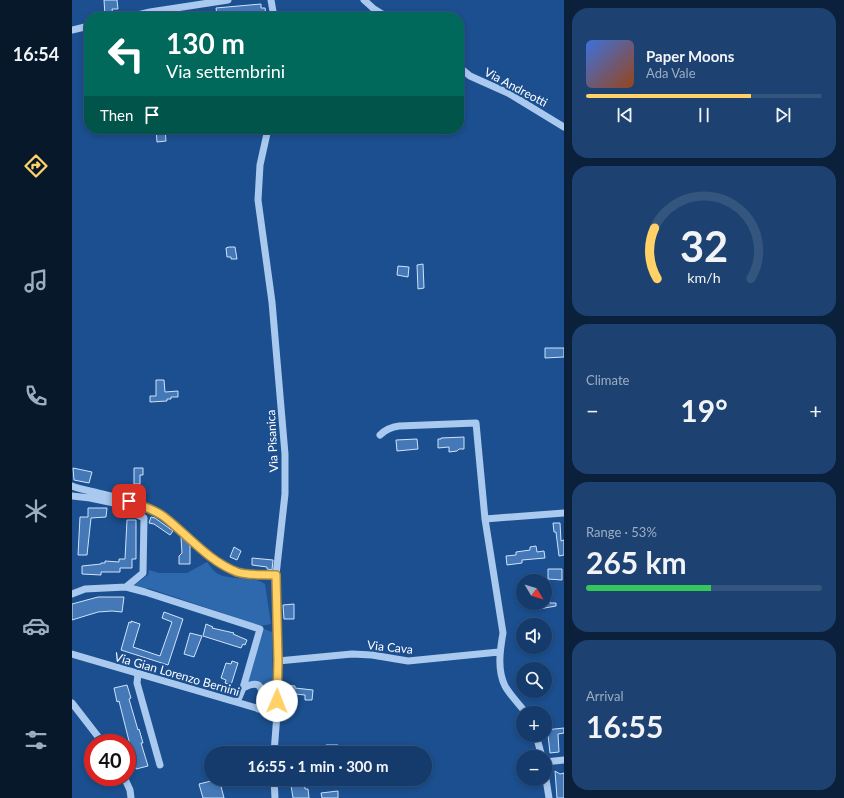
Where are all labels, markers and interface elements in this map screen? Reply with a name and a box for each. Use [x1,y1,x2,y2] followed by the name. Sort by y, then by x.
[166,26,245,60] text: 130 m
[100,28,152,80] icon: left
[13,43,59,65] text: 16:54
[646,47,734,65] text: Paper Moons
[166,60,285,82] text: Via settembrini
[482,64,550,110] street label: Via Andreotti
[646,65,696,81] text: Ada Vale
[141,104,163,126] icon: arrive
[614,104,636,126] icon: previous
[693,104,715,126] icon: pause
[772,104,794,126] icon: next
[100,106,133,124] text: Then
[22,152,50,180] icon: directions
[680,221,728,271] text: 32
[22,267,50,295] icon: music
[687,269,721,286] text: km/h
[586,372,629,388] text: Climate
[22,382,50,410] icon: phone
[680,392,728,428] text: 19°
[586,397,599,424] text: −
[809,397,822,424] text: +
[263,409,281,473] street label: Via Pisanica
[112,484,146,518] pin
[118,490,140,512] icon: arrive
[22,497,50,525] icon: climate
[586,524,657,540] text: Range · 53%
[586,544,687,580] text: 265 km
[516,574,552,610] north arrow
[516,574,552,786] map controls
[22,612,50,640] icon: car
[516,618,552,654] button: sound
[366,637,414,657] street label: Via Cava
[113,649,242,699] street label: Via Gian Lorenzo Bernini
[516,662,552,698] button: search
[256,680,298,722] position arrow
[586,688,623,704] text: Arrival
[516,706,552,742] button: +
[586,708,663,744] text: 16:55
[22,726,50,754] icon: filters
[84,734,136,786] speed limit sign: 40
[516,750,552,786] button: −
[248,757,388,775] text: 16:55 · 1 min · 300 m

